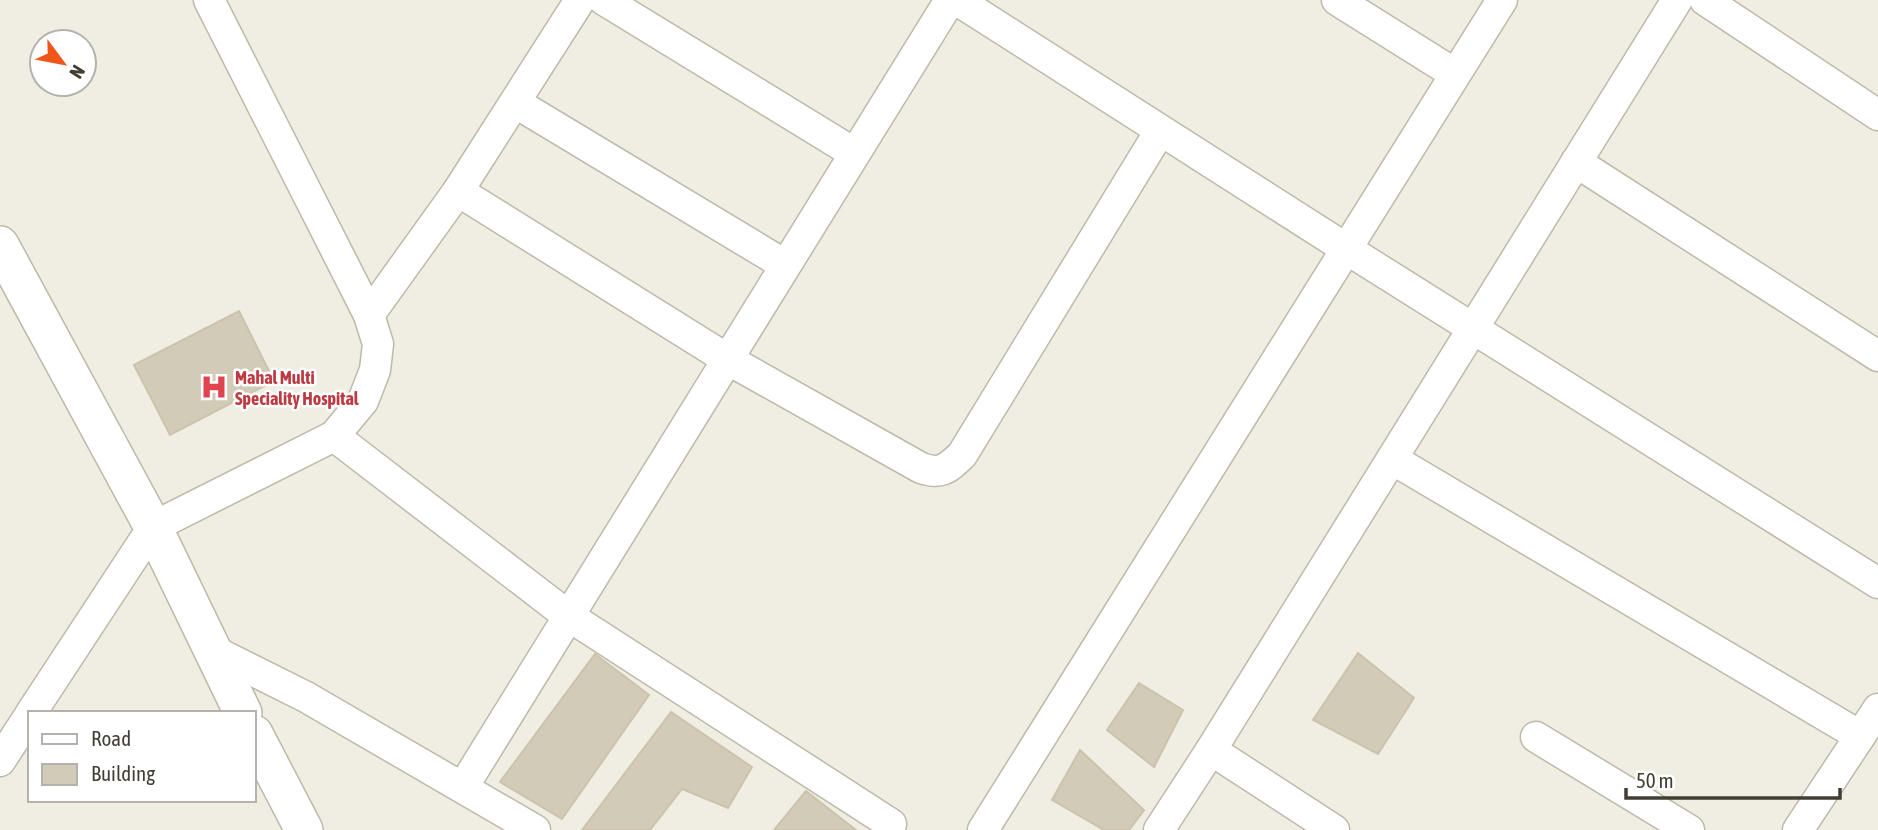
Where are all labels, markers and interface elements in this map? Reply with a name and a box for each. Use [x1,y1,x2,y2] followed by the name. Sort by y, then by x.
[28,28,98,98] north arrow
[65,61,90,83] text: N
[235,367,359,409] place label: Mahal Multi Speciality Hospital
[199,372,229,402] hospital icon: Mahal Multi Speciality Hospital
[28,711,256,802] legend
[91,726,131,750] text: Road
[1626,756,1840,800] scale bar
[91,761,155,785] text: Building
[1636,768,1674,792] text: 50 m

